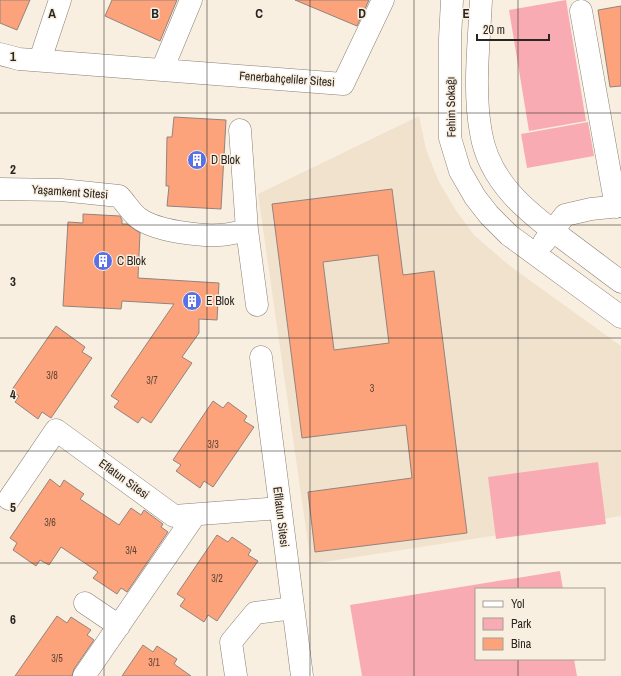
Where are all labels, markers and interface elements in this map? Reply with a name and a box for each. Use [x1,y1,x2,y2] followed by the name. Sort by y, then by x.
[48,5,56,22] text: A
[151,5,159,22] text: B
[255,5,263,22] text: C
[358,5,366,22] text: D
[462,5,470,22] text: E
[477,16,549,42] scale bar
[483,22,505,38] text: 20 m
[10,48,16,65] text: 1
[239,68,335,90] street label: Fenerbahçeliler Sitesi
[442,76,460,138] street label: Fehim Sokağı
[186,149,208,171] building icon: D Blok
[211,152,240,168] place label: D Blok
[10,161,16,178] text: 2
[31,181,109,203] street label: Yaşamkent Sitesi
[92,250,114,272] building icon: C Blok
[117,253,146,269] place label: C Blok
[10,273,16,290] text: 3
[181,290,203,312] building icon: E Blok
[206,293,235,309] place label: E Blok
[46,369,58,382] house number: 3/8
[146,374,158,387] house number: 3/7
[370,382,375,395] house number: 3
[10,386,16,403] text: 4
[207,438,219,451] house number: 3/3
[96,455,152,503] street label: Eflatun Sitesi
[269,486,293,548] street label: Efllatun Sitesi
[10,499,16,516] text: 5
[44,516,56,529] house number: 3/6
[125,544,137,557] house number: 3/4
[211,572,223,585] house number: 3/2
[475,588,605,660] legend
[511,596,524,612] text: Yol
[10,611,16,628] text: 6
[511,616,531,632] text: Park
[511,636,532,652] text: Bina
[51,652,63,665] house number: 3/5
[148,656,160,669] house number: 3/1

